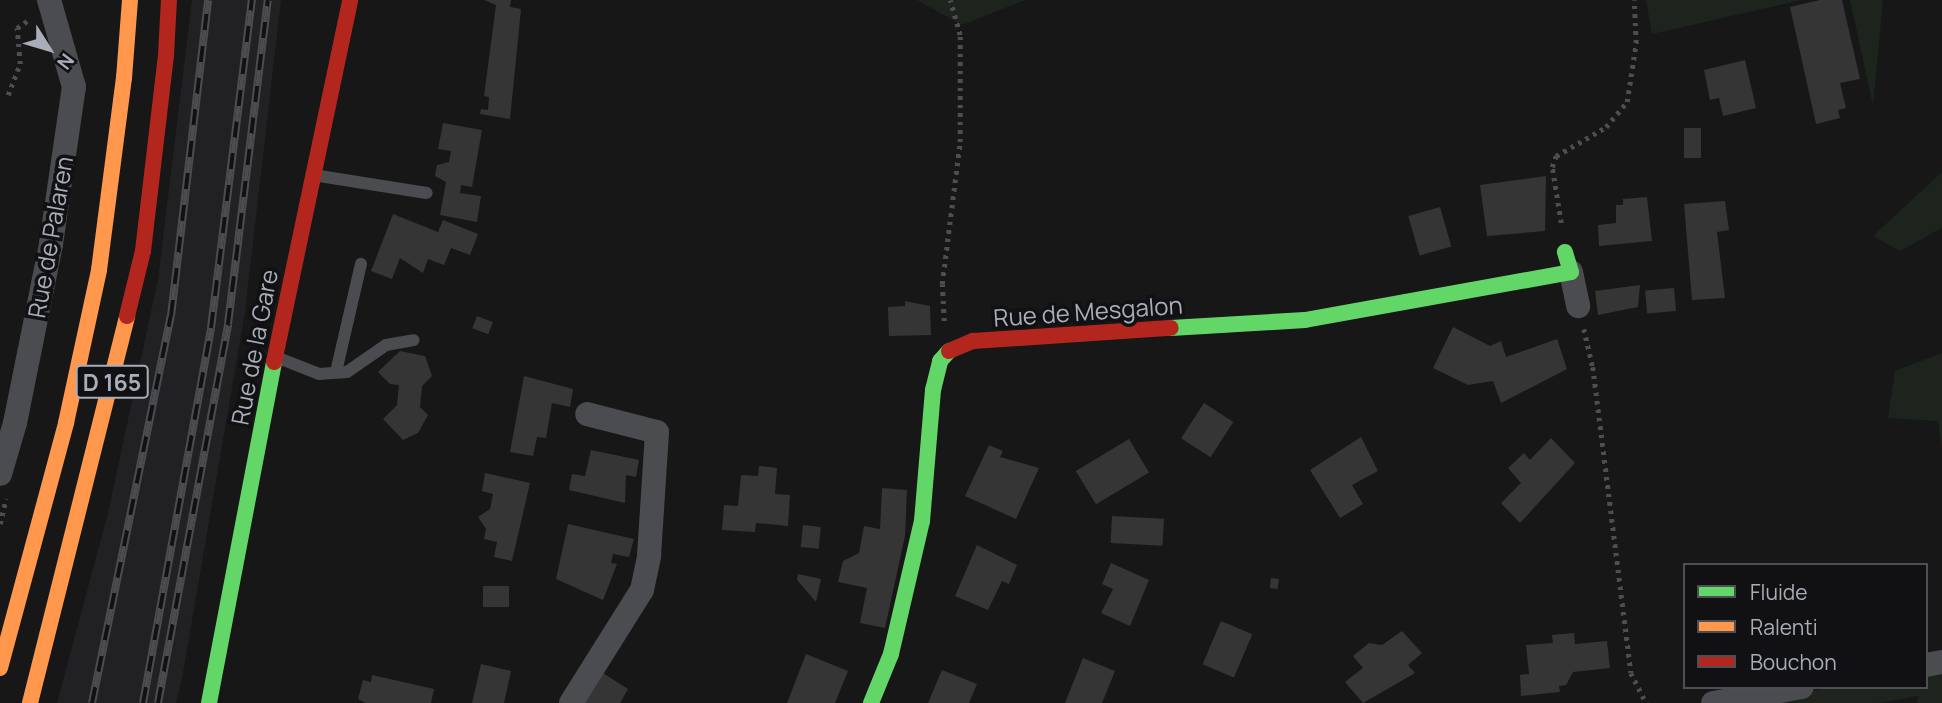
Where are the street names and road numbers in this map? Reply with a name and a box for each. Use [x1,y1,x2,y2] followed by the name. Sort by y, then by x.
[22,154,78,320] street label: Rue de Palaren
[225,267,283,427] street label: Rue de la Gare
[992,290,1184,332] street label: Rue de Mesgalon
[75,362,149,402] road number: D 165

